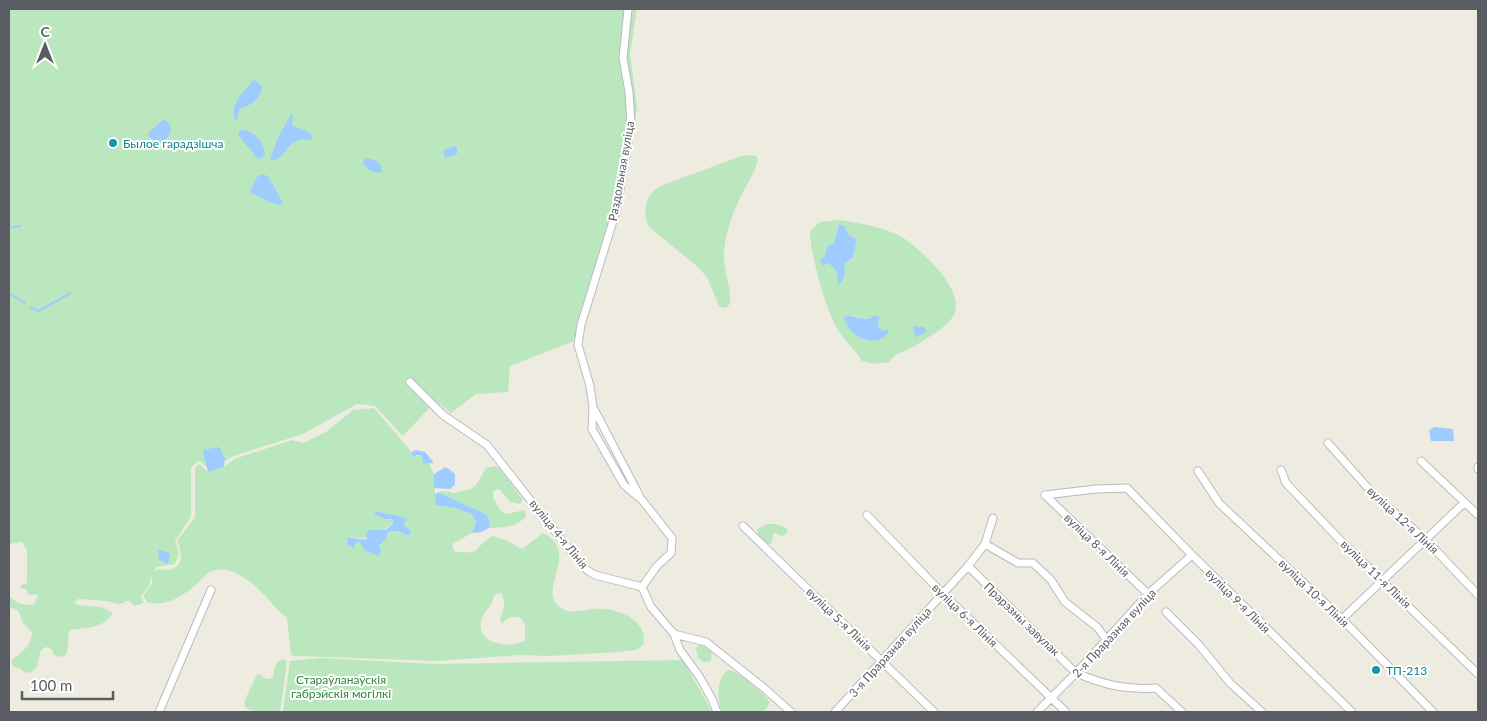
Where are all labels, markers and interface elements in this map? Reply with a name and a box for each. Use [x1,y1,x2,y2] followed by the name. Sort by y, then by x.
[20,20,70,70] north arrow
[40,23,50,40] text: С
[605,120,637,222] street label: Раздольная вуліца
[123,136,223,151] place label: Былое гарадзішча
[107,137,119,149] marker: Былое гарадзішча
[1364,483,1442,557] street label: вуліца 12-я Лінія
[526,496,592,572] street label: вуліца 4-я Лінія
[1061,510,1133,580] street label: вуліца 8-я Лінія
[1338,537,1414,611] street label: вуліца 11-я Лінія
[1276,556,1352,630] street label: вуліца 10-я Лінія
[1203,566,1273,636] street label: вуліца 9-я Лінія
[981,579,1064,660] street label: Прарэзны завулак
[929,580,1001,650] street label: вуліца 6-я Лінія
[803,584,875,654] street label: вуліца 5-я Лінія
[1069,585,1159,681] street label: 2-я Праразная вуліца
[846,604,934,700] street label: 3-я Праразная вуліца
[1386,663,1427,678] place label: ТП-213
[1370,664,1382,676] marker: ТП-213
[22,668,114,700] scale bar
[291,672,391,701] park label: Стараўланаўскія габрэйскія могілкі
[30,676,72,694] text: 100 m

